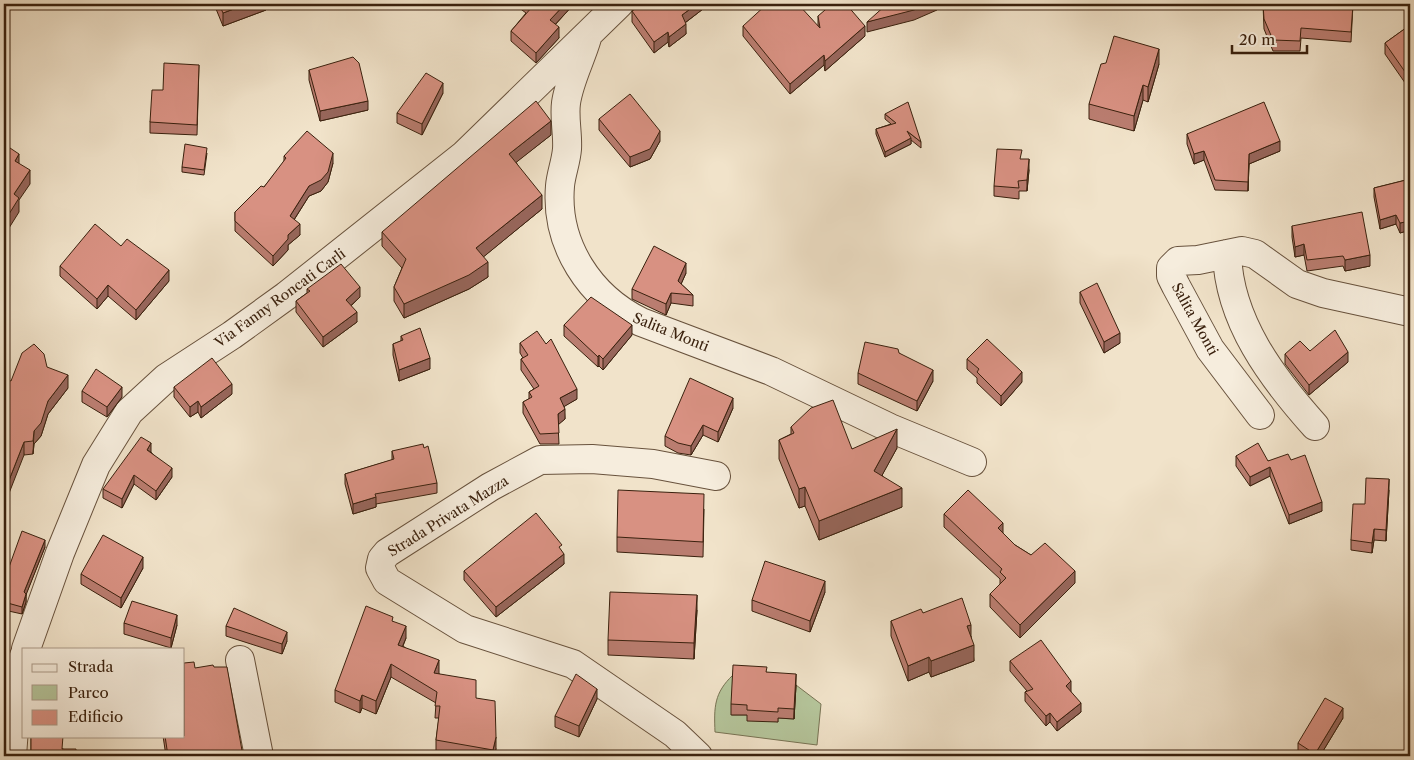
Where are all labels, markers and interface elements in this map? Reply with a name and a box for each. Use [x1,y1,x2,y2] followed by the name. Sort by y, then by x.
[1232,22,1306,54] scale bar
[1239,30,1275,49] text: 20 m
[210,245,349,352] street label: Via Fanny Roncati Carli
[1168,279,1222,359] street label: Salita Monti
[630,309,712,355] street label: Salita Monti
[384,471,512,560] street label: Strada Privata Mazza
[22,648,185,738] legend
[68,657,114,676] text: Strada
[68,683,109,702] text: Parco
[68,707,123,726] text: Edificio

